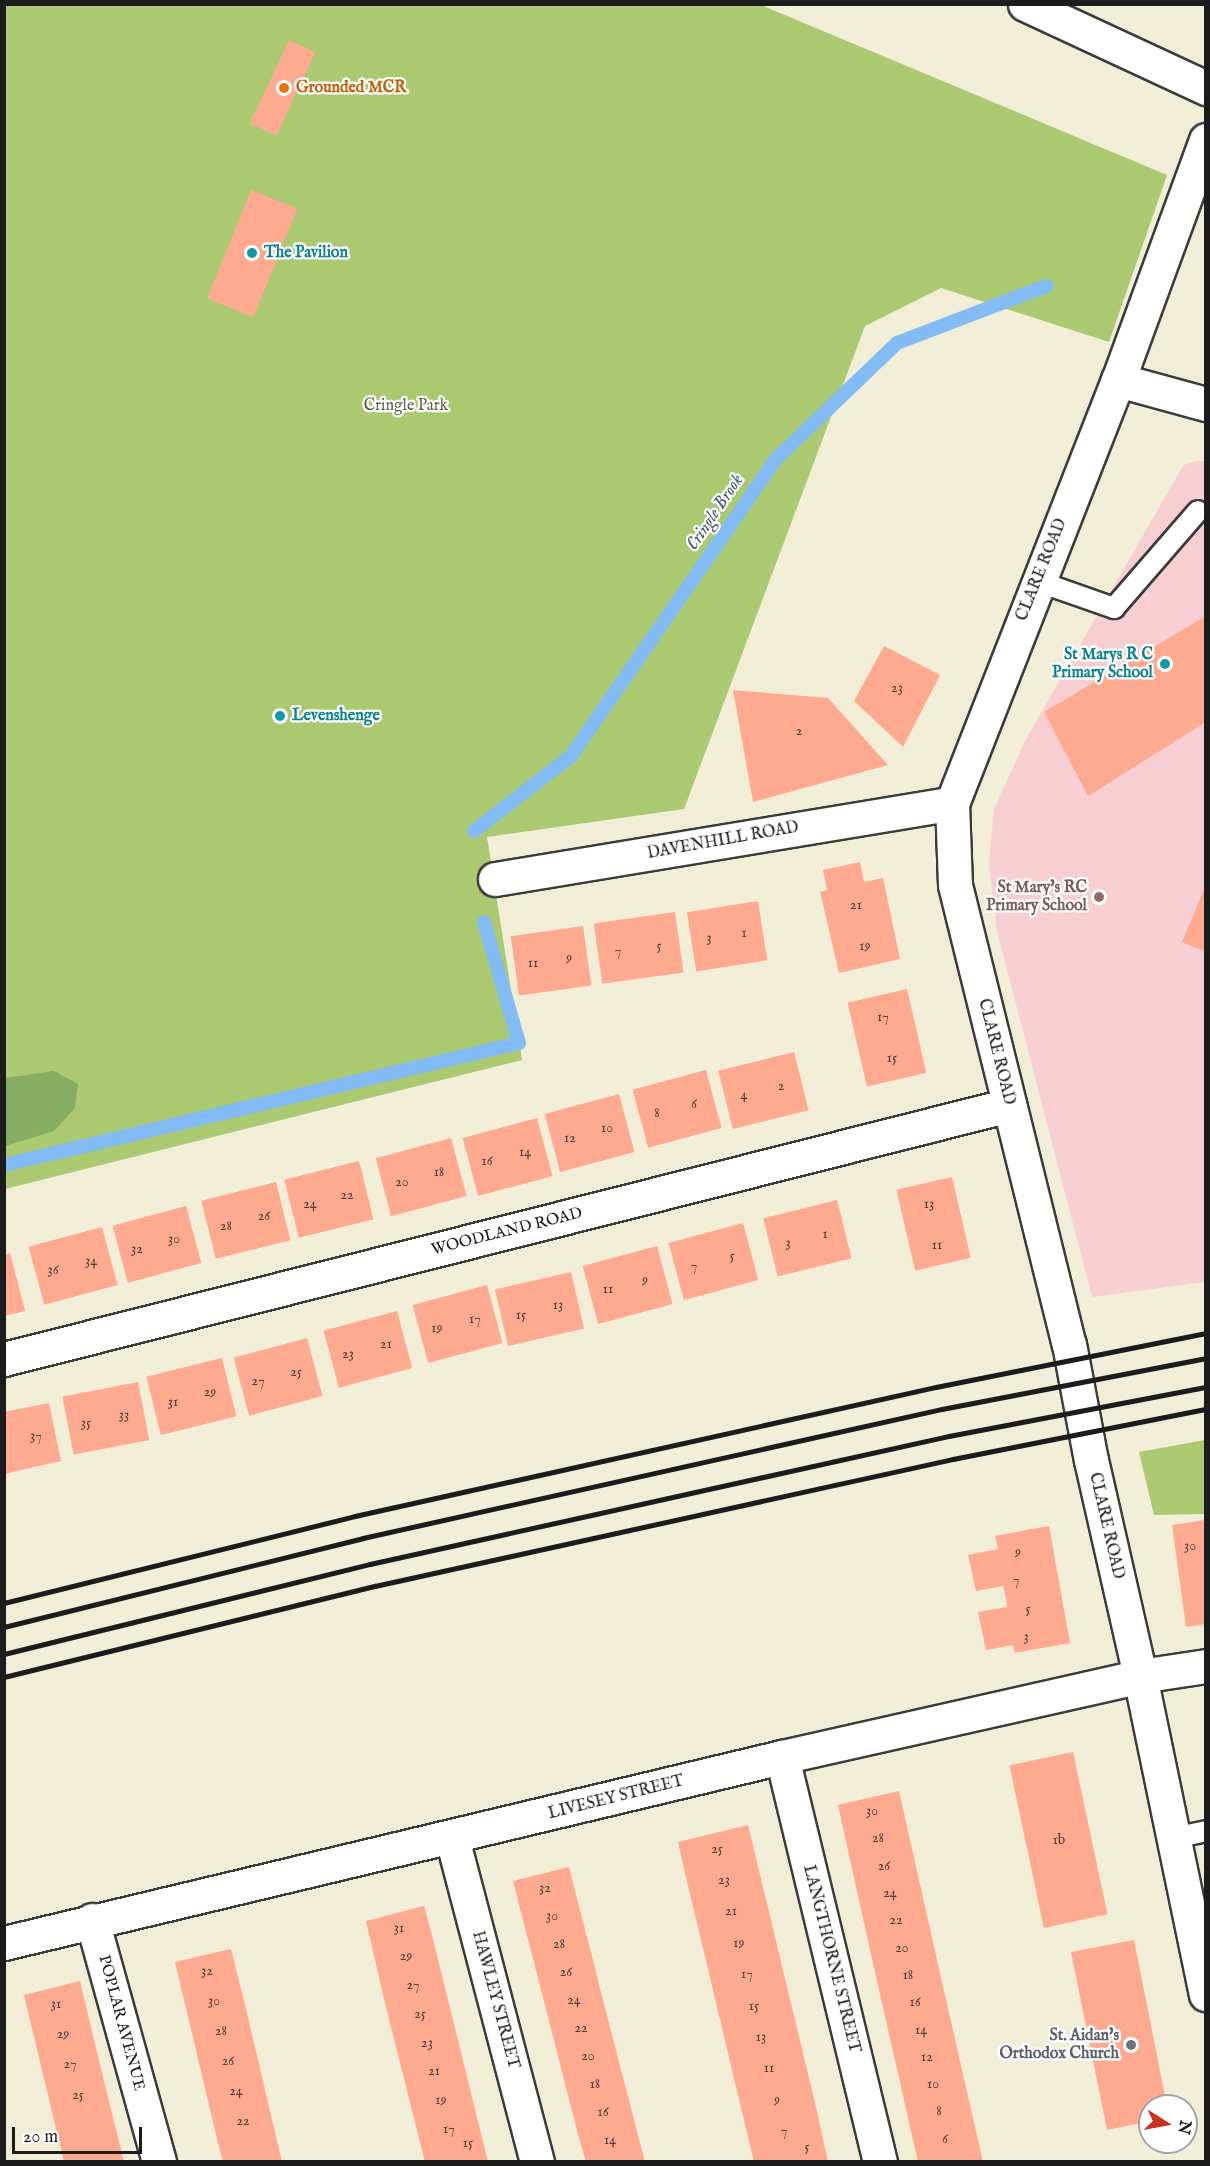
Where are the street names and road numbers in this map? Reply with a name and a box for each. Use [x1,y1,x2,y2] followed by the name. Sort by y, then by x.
[1013,516,1071,624] street label: CLARE ROAD
[646,818,800,864] street label: DAVENHILL ROAD
[974,997,1018,1107] street label: CLARE ROAD
[430,1204,584,1260] street label: WOODLAND ROAD
[1084,1471,1128,1581] street label: CLARE ROAD
[546,1772,686,1824] street label: LIVESEY STREET
[798,1863,864,2055] street label: LANGTHORNE STREET
[467,1929,523,2071] street label: HAWLEY STREET
[94,1953,148,2093] street label: POPLAR AVENUE

